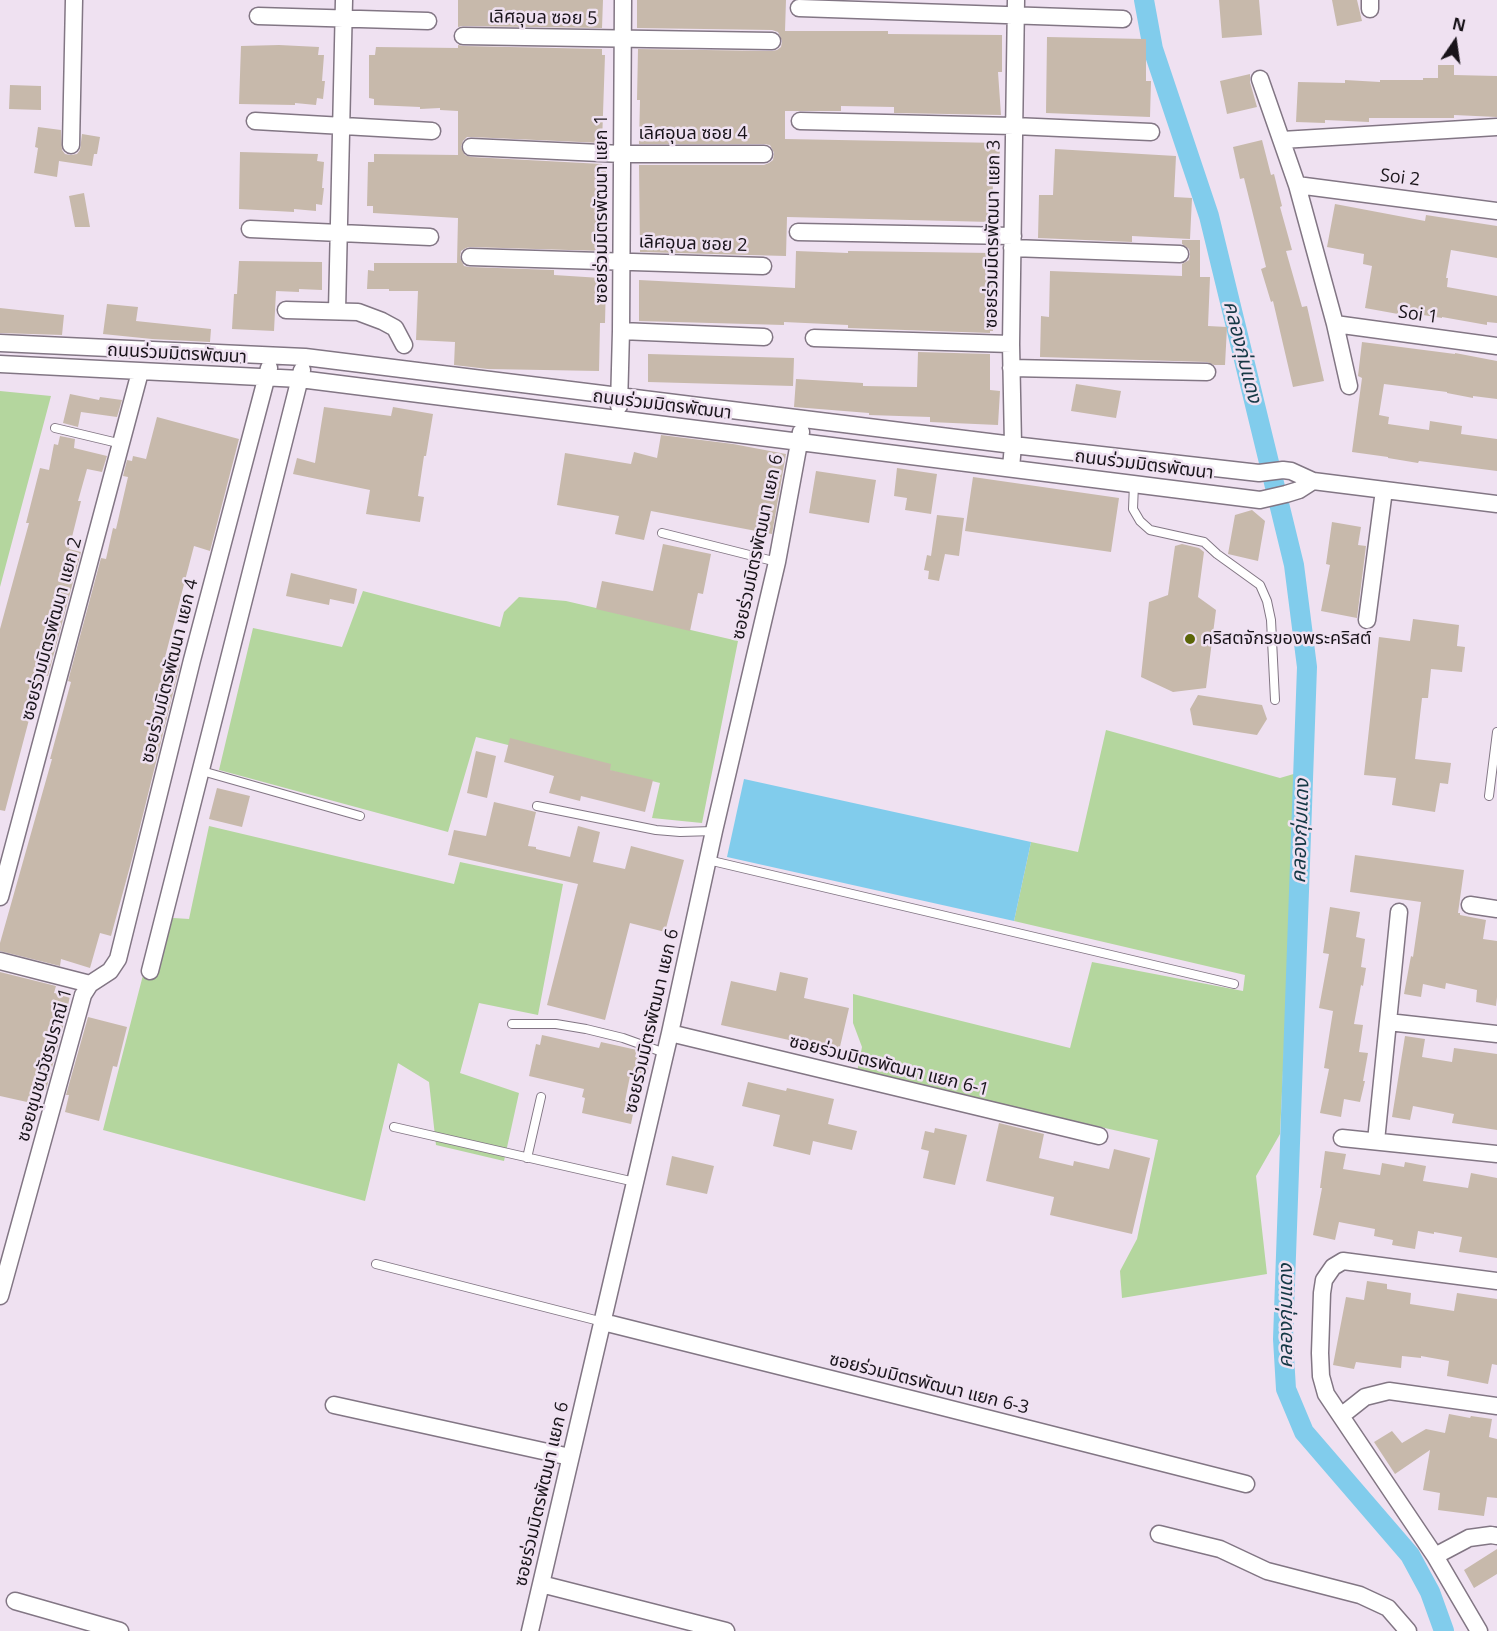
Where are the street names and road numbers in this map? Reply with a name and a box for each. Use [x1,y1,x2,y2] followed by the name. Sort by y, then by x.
[488,6,598,30] street label: เลิศอุบล ซอย 5
[591,115,613,303] street label: ซอยร่วมมิตรพัฒนา แยก 1
[639,123,747,145] street label: เลิศอุบล ซอย 4
[981,139,1005,329] street label: ซอยร่วมมิตรพัฒนา แยก 3
[1379,165,1421,191] street label: Soi 2
[638,231,748,257] street label: เลิศอุบล ซอย 2
[1397,302,1439,328] street label: Soi 1
[107,340,247,368] street label: ถนนร่วมมิตรพัฒนา
[591,386,733,424] street label: ถนนร่วมมิตรพัฒนา
[1073,446,1215,484] street label: ถนนร่วมมิตรพัฒนา
[728,452,788,642] street label: ซอยร่วมมิตรพัฒนา แยก 6
[17,535,87,723] street label: ซอยร่วมมิตรพัฒนา แยก 2
[137,577,203,765] street label: ซอยร่วมมิตรพัฒนา แยก 4
[620,927,684,1115] street label: ซอยร่วมมิตรพัฒนา แยก 6
[13,986,77,1144] street label: ซอยชุมชนวัชรปราณี 1
[787,1031,991,1101] street label: ซอยร่วมมิตรพัฒนา แยก 6-1
[827,1349,1031,1419] street label: ซอยร่วมมิตรพัฒนา แยก 6-3
[510,1400,574,1588] street label: ซอยร่วมมิตรพัฒนา แยก 6

